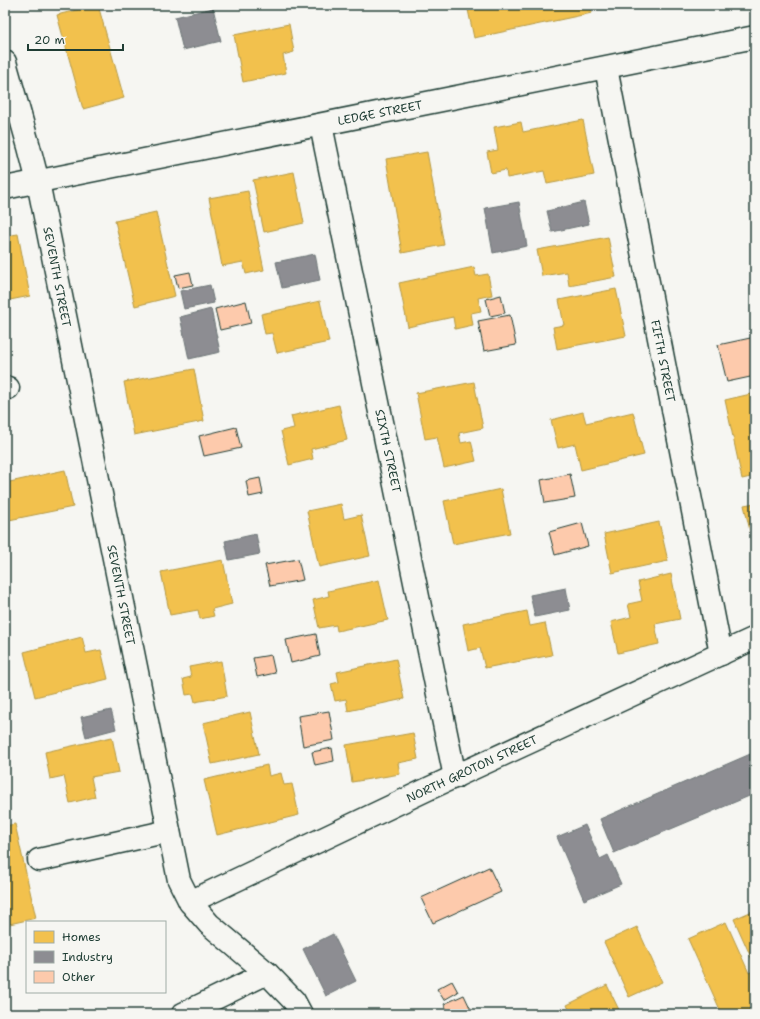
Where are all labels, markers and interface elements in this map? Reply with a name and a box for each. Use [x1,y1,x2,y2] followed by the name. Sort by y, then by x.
[28,26,123,52] scale bar
[34,32,65,48] text: 20 m
[336,97,424,129] street label: LEDGE STREET
[39,225,75,329] street label: SEVENTH STREET
[647,318,679,404] street label: FIFTH STREET
[371,408,405,495] street label: SIXTH STREET
[103,543,139,647] street label: SEVENTH STREET
[404,731,541,806] street label: NORTH GROTON STREET
[26,921,166,993] legend
[62,929,101,945] text: Homes
[62,949,113,965] text: Industry
[62,969,96,985] text: Other

